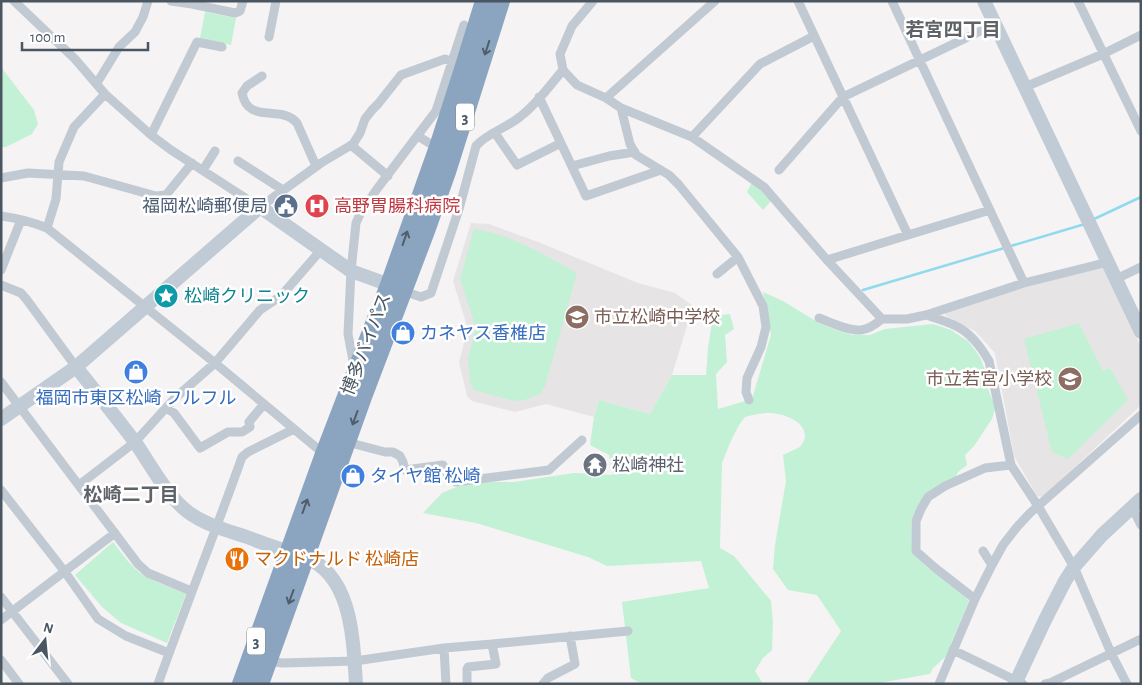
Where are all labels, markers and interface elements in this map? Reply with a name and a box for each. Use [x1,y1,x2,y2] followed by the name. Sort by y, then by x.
[22,20,149,52] scale bar
[905,20,1001,40] district label: 若宮四丁目
[30,30,65,45] text: 100 m
[482,40,491,55] one-way arrow
[456,104,474,130] road number: 3
[273,193,299,219] public building icon: 福岡松崎郵便局
[304,193,330,219] hospital icon: 高野胃腸科病院
[142,197,268,216] place label: 福岡松崎郵便局
[334,197,460,216] place label: 高野胃腸科病院
[401,231,410,247] one-way arrow
[153,283,179,309] place icon: 松崎クリニック
[184,287,310,306] place label: 松崎クリニック
[337,290,395,398] street label: 博多バイパス
[564,304,590,330] school or university icon: 市立松崎中学校
[594,307,720,327] place label: 市立松崎中学校
[390,320,416,346] shop icon: カネヤス香椎店
[420,323,546,343] place label: カネヤス香椎店
[123,359,149,385] shop icon: 福岡市東区松崎 フルフル
[1057,366,1083,392] school or university icon: 市立若宮小学校
[926,369,1052,389] place label: 市立若宮小学校
[36,389,236,408] place label: 福岡市東区松崎 フルフル
[350,410,359,425] one-way arrow
[582,452,608,478] temple icon: 松崎神社
[612,456,684,475] place label: 松崎神社
[340,463,366,489] shop icon: タイヤ館 松崎
[370,467,480,486] place label: タイヤ館 松崎
[83,485,179,505] district label: 松崎二丁目
[301,499,310,515] one-way arrow
[224,546,250,572] restaurant icon: マクドナルド 松崎店
[254,550,419,569] place label: マクドナルド 松崎店
[286,589,295,604] one-way arrow
[20,615,70,665] north arrow
[42,620,55,637] text: N
[247,627,265,654] road number: 3

